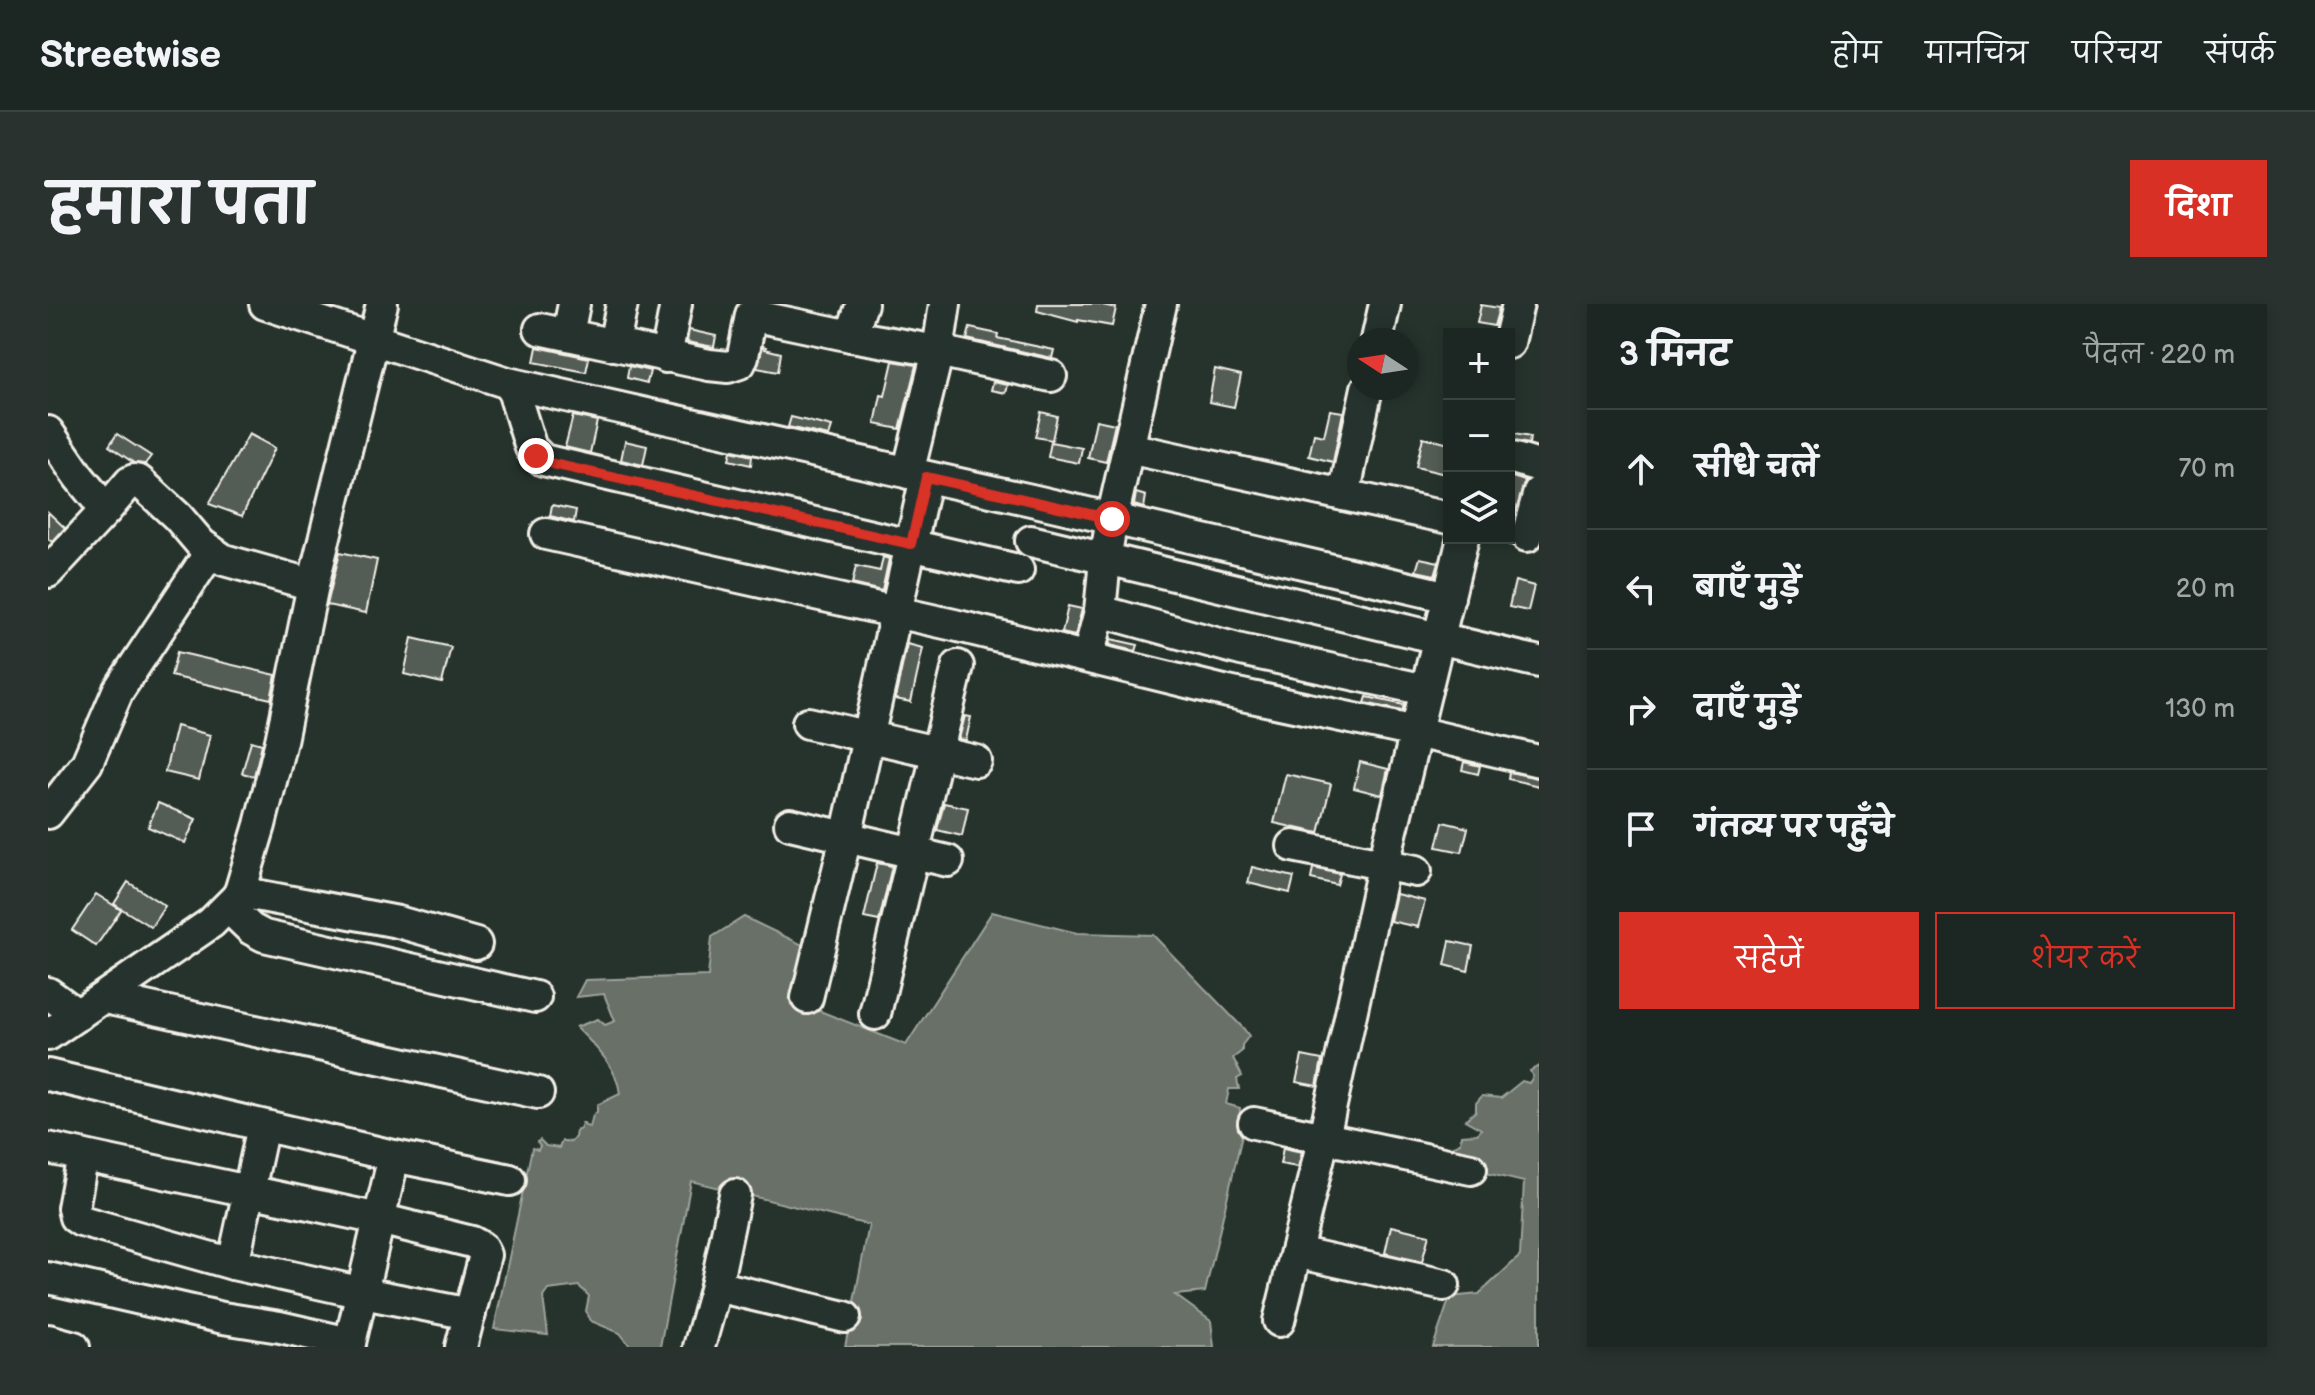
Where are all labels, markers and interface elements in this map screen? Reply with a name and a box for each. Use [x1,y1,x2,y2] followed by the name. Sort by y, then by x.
[40,33,221,78] text: Streetwise
[1832,38,1881,71] text: होम
[1925,38,2028,71] text: मानचित्र
[2072,38,2161,71] text: परिचय
[2205,38,2275,71] text: संपर्क
[2130,160,2267,257] button: दिशा
[48,173,312,240] text: हमारा पता
[1347,328,1419,400] north arrow
[1443,328,1515,544] map controls
[1443,328,1515,400] button: +
[1619,334,1731,375] text: 3 मिनट
[2083,340,2235,371] text: पैदल · 220 m
[1443,400,1515,472] button: −
[518,438,554,474] route end
[1619,447,1663,491] icon: ahead
[1695,450,1818,486] text: सीधे चलें
[2178,454,2235,485] text: 70 m
[1443,472,1515,544] button: layers
[1094,501,1130,537] route start
[1619,567,1663,611] icon: left
[1695,570,1801,606] text: बाएँ मुड़ें
[2176,574,2235,605] text: 20 m
[1619,687,1663,731] icon: right
[1695,690,1800,726] text: दाएँ मुड़ें
[2165,694,2235,725] text: 130 m
[1619,807,1663,851] icon: arrive
[1695,810,1894,846] text: गंतव्य पर पहुँचे
[1619,912,1919,1009] button: सहेजें
[1935,912,2235,1009] button: शेयर करें

